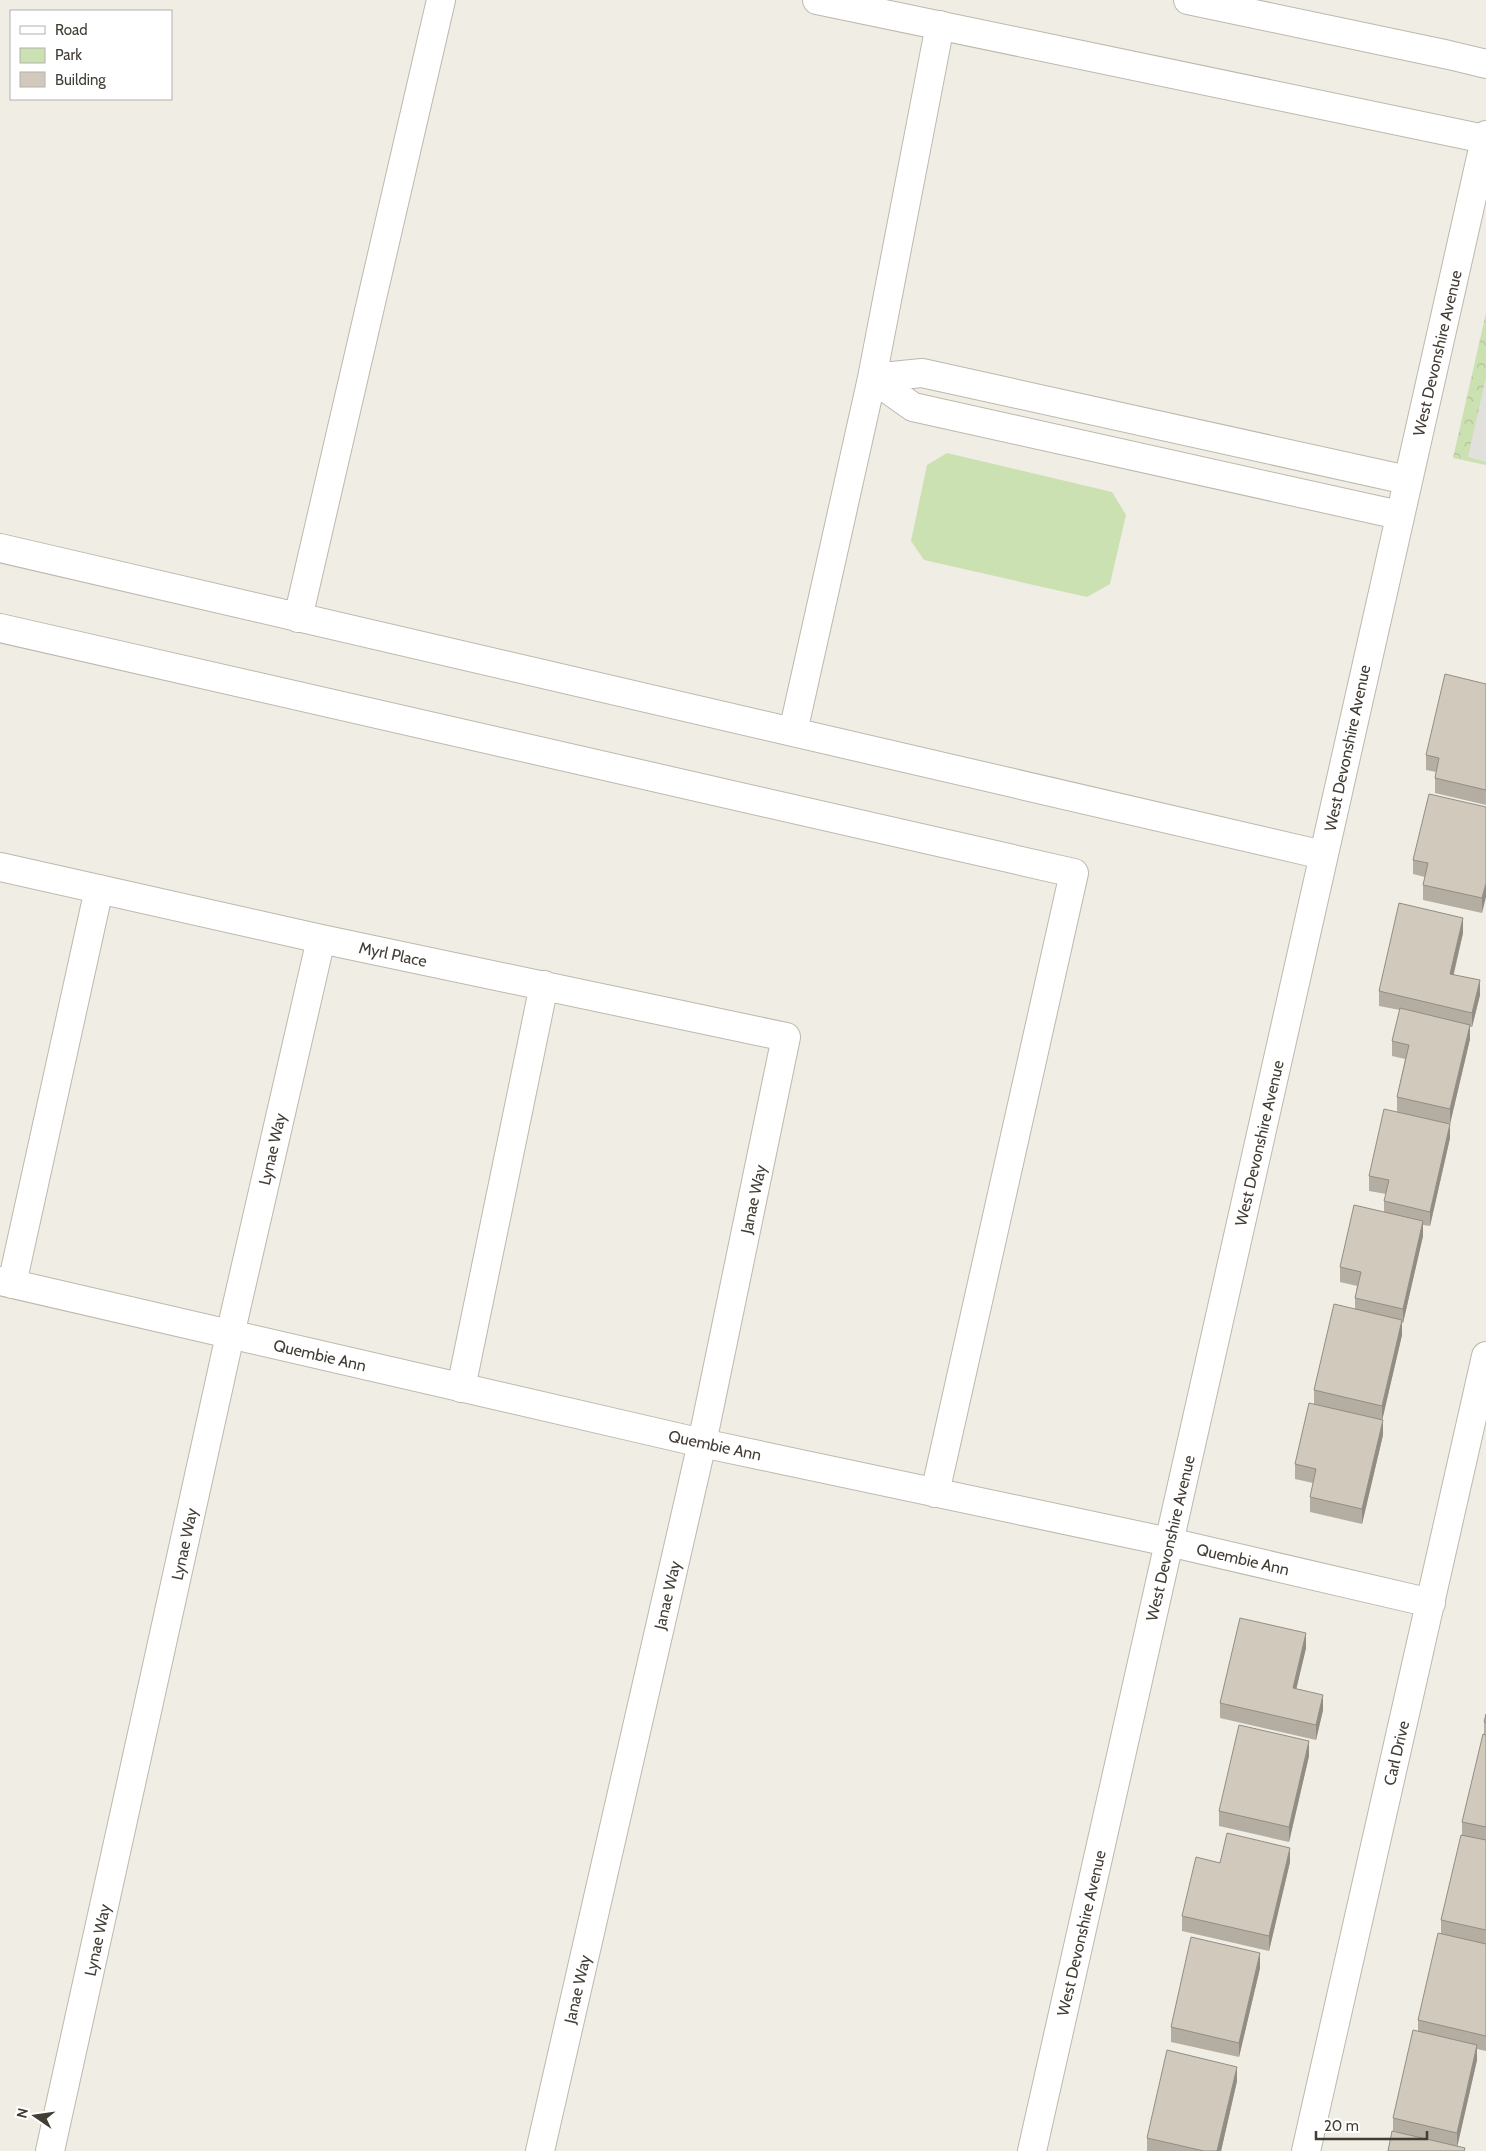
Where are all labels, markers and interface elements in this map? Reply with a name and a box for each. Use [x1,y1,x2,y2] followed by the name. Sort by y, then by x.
[10,10,172,100] legend
[55,21,88,39] text: Road
[55,46,82,64] text: Park
[55,71,106,89] text: Building
[1409,268,1466,438] street label: West Devonshire Avenue
[1321,663,1374,833] street label: West Devonshire Avenue
[357,938,429,971] street label: Myrl Place
[1231,1058,1288,1228] street label: West Devonshire Avenue
[255,1111,290,1187] street label: Lynae Way
[737,1163,770,1236] street label: Janae Way
[272,1336,368,1375] street label: Quembie Ann
[667,1426,763,1465] street label: Quembie Ann
[1142,1453,1199,1623] street label: West Devonshire Avenue
[168,1506,201,1582] street label: Lynae Way
[1195,1540,1291,1579] street label: Quembie Ann
[650,1559,685,1632] street label: Janae Way
[1380,1719,1413,1787] street label: Carl Drive
[1053,1848,1110,2018] street label: West Devonshire Avenue
[81,1902,114,1978] street label: Lynae Way
[560,1953,595,2026] street label: Janae Way
[10,2091,60,2141] north arrow
[12,2106,32,2120] text: N
[1316,2108,1427,2140] scale bar
[1324,2117,1359,2135] text: 20 m

